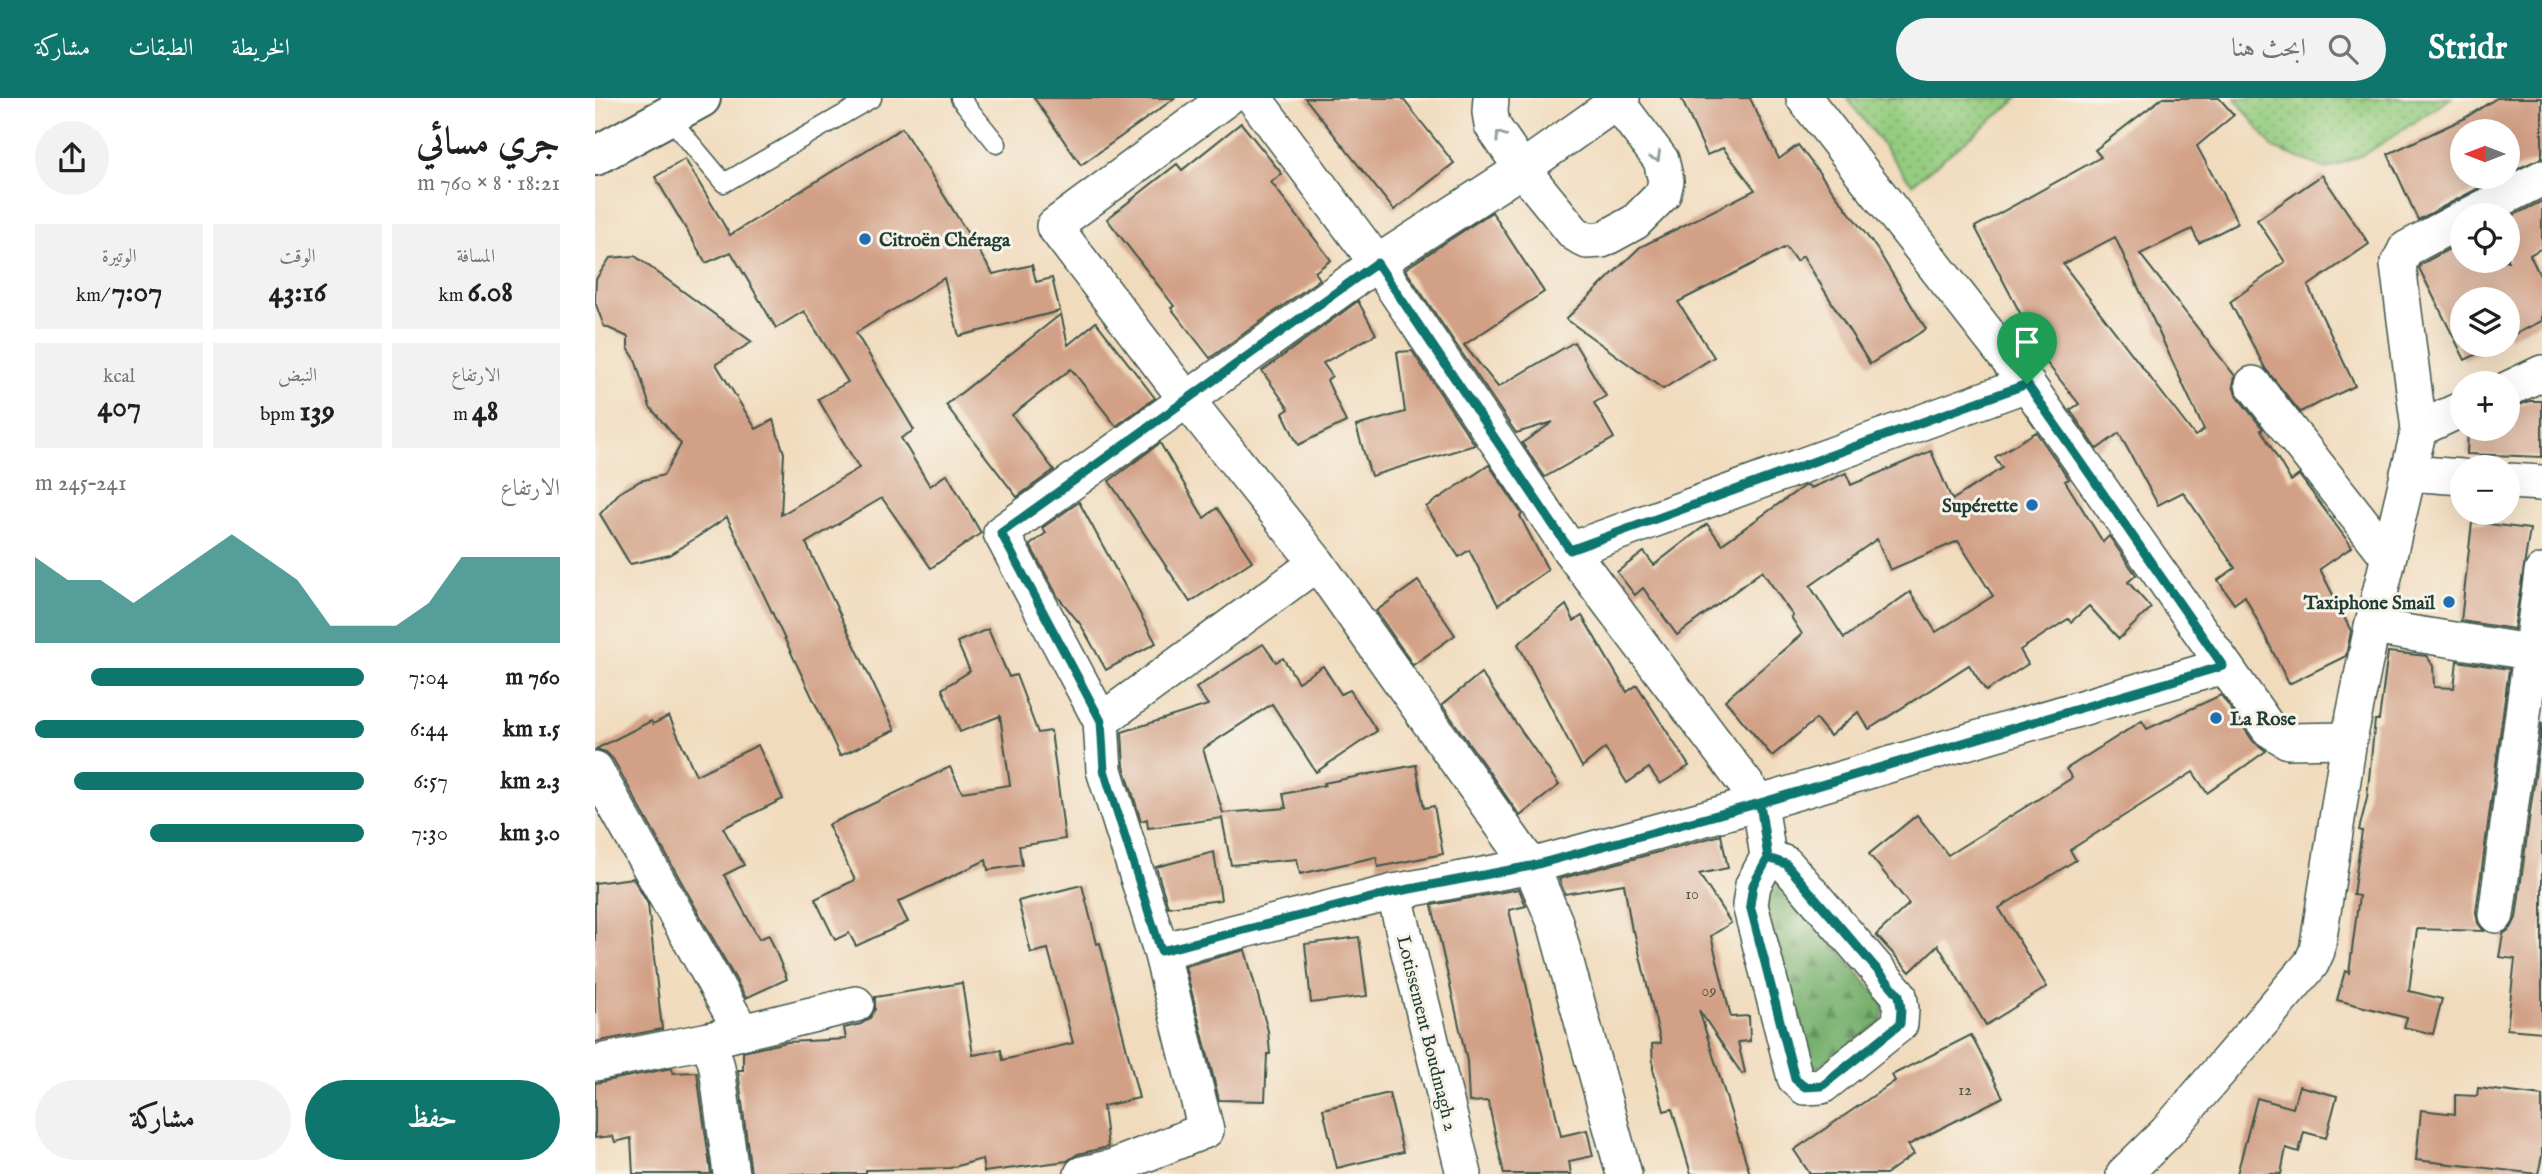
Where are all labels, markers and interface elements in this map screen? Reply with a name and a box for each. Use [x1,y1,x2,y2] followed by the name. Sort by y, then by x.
[1896,18,2386,81] search box
[2428,28,2507,70] text: Stridr
[2324,30,2362,68] icon: search
[2231,32,2306,65] text: ابحث هنا
[35,33,90,64] text: مشاركة
[128,33,194,64] text: الطبقات
[232,33,290,64] text: الخريطة
[416,119,560,167] text: جري مسائي
[2450,119,2520,189] north arrow
[2450,119,2520,525] map controls
[35,121,109,195] button: share
[1495,130,1508,143] one-way arrow
[1648,149,1661,162] one-way arrow
[417,169,560,198] text: 18:21 · 8 × 760 m
[2450,203,2520,273] button: locate
[879,229,1011,253] place label: Citroën Chéraga
[857,231,873,247] marker: Citroën Chéraga
[102,245,137,269] text: الوتيرة
[279,245,316,269] text: الوقت
[456,245,495,269] text: المسافة
[112,274,162,312] text: 7:07
[269,274,326,312] text: 43:16
[468,274,513,312] text: 6.08
[76,284,112,308] text: /km
[439,284,468,308] text: km
[2450,287,2520,357] button: layers
[1997,312,2057,384] pin
[2008,323,2046,361] icon: arrive
[278,364,317,388] text: النبض
[451,364,500,388] text: الارتفاع
[103,365,135,389] text: kcal
[2450,371,2520,441] button: +
[97,389,141,427] text: 407
[299,393,335,431] text: 139
[472,393,499,431] text: 48
[260,403,299,427] text: bpm
[453,403,472,427] text: m
[2450,455,2520,525] button: −
[35,469,126,498] text: 241–245 m
[500,474,560,503] text: الارتفاع
[1942,495,2018,519] place label: Supérette
[2024,497,2040,513] marker: Supérette
[2303,592,2436,616] place label: Taxiphone Smaïl
[2441,594,2457,610] marker: Taxiphone Smaïl
[409,663,448,692] text: 7:04
[505,663,560,692] text: 760 m
[2230,708,2296,732] place label: La Rose
[2208,710,2224,726] marker: La Rose
[410,715,448,744] text: 6:44
[503,715,560,744] text: 1.5 km
[413,767,448,796] text: 6:57
[501,767,560,796] text: 2.3 km
[411,819,448,848] text: 7:30
[500,819,560,848] text: 3.0 km
[1685,885,1699,905] house number: 10
[1390,933,1462,1134] street label: Lotissement Boudmagh 2
[1702,982,1716,1002] house number: 09
[35,1080,291,1160] button: مشاركة
[305,1080,560,1160] button: حفظ
[1958,1081,1972,1101] house number: 12

